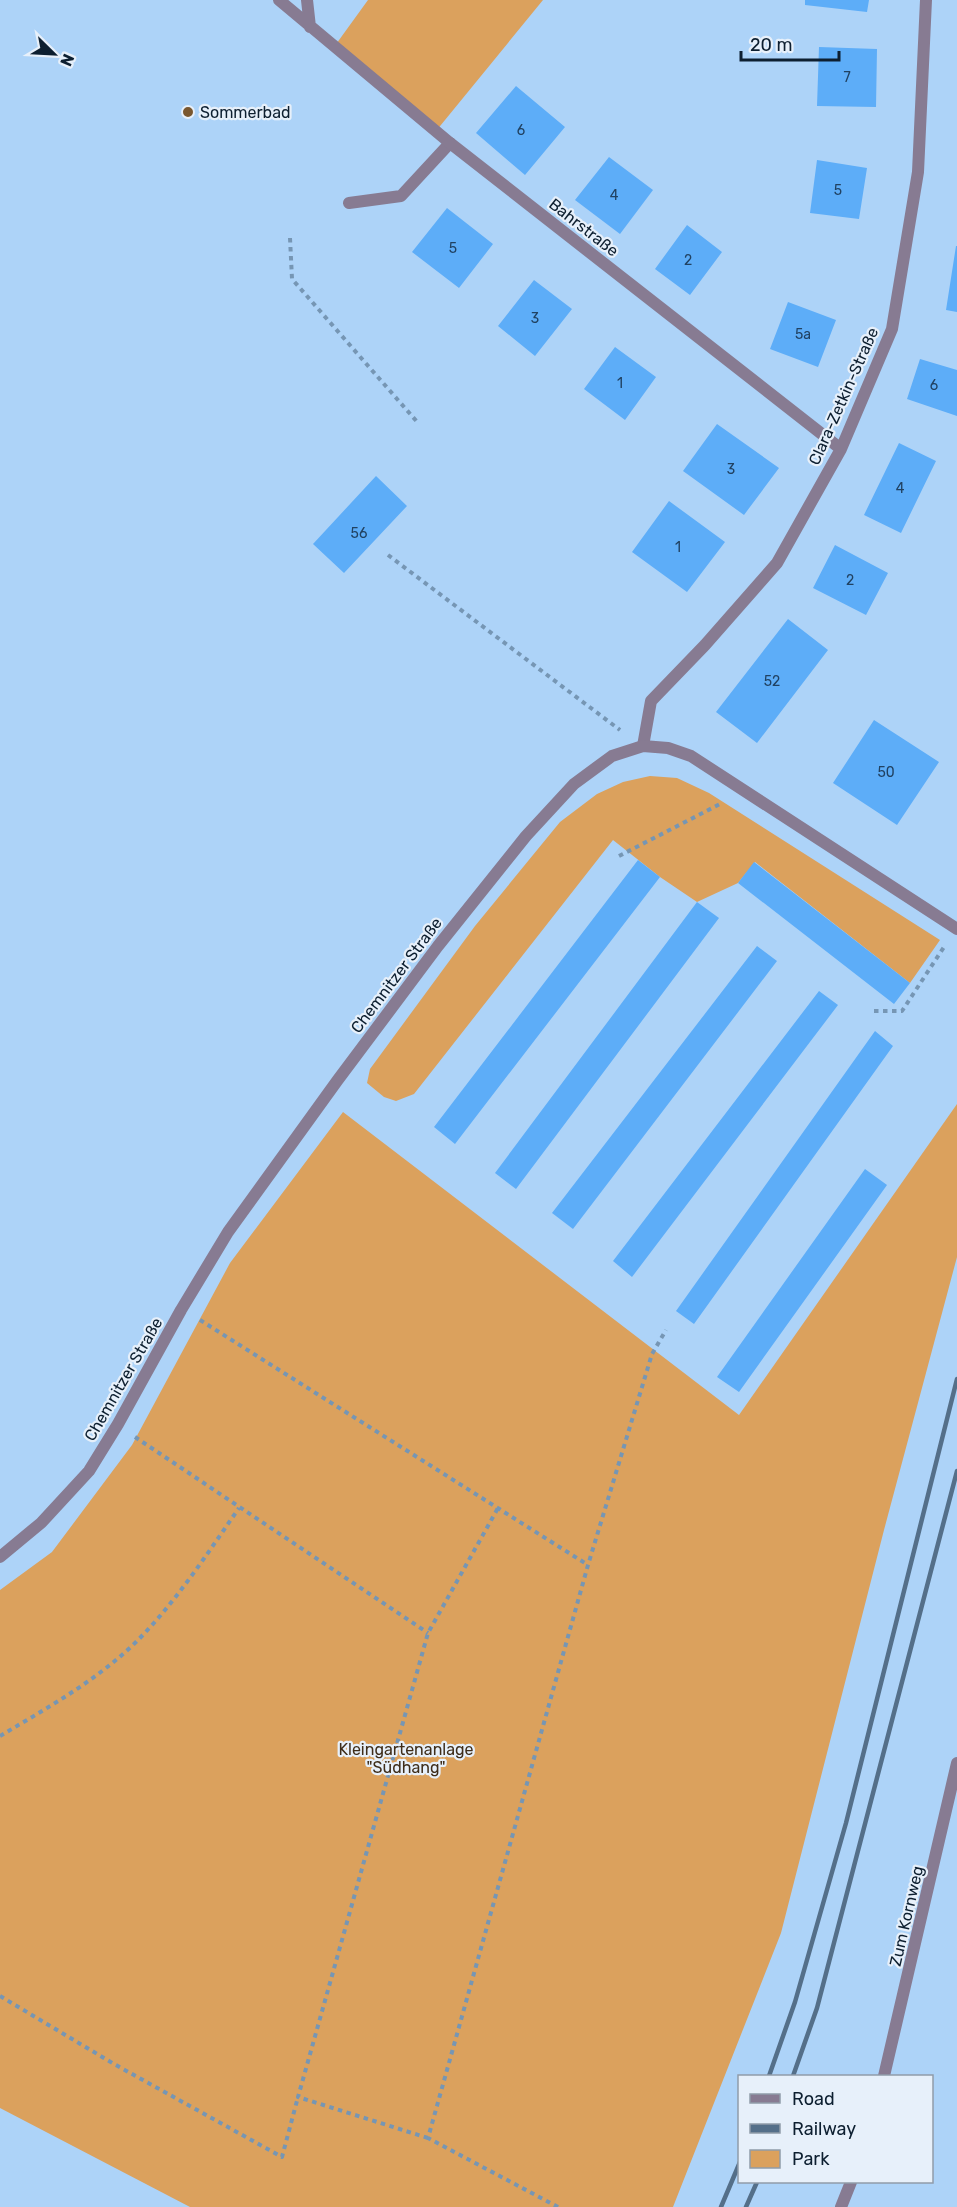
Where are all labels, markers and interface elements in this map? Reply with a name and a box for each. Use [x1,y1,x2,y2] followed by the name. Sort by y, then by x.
[24,24,84,84] north arrow
[741,24,838,62] scale bar
[750,34,792,56] text: 20 m
[56,51,78,69] text: N
[843,69,851,86] house number: 7
[200,103,291,122] place label: Sommerbad
[181,105,195,119] marker: Sommerbad
[517,122,525,139] house number: 6
[834,182,842,199] house number: 5
[610,187,619,204] house number: 4
[545,194,622,260] street label: Bahrstraße
[449,240,457,257] house number: 5
[684,252,692,269] house number: 2
[531,310,539,327] house number: 3
[805,325,882,468] street label: Clara-Zetkin-Straße
[795,326,811,343] house number: 5a
[617,375,623,392] house number: 1
[930,377,938,394] house number: 6
[727,461,735,478] house number: 3
[896,480,905,497] house number: 4
[351,525,367,542] house number: 56
[675,539,681,556] house number: 1
[846,572,854,589] house number: 2
[764,673,780,690] house number: 52
[877,764,895,781] house number: 50
[347,914,446,1037] street label: Chemnitzer Straße
[80,1314,167,1444] street label: Chemnitzer Straße
[338,1740,474,1777] park label: Kleingartenanlage "Südhang"
[886,1864,927,1968] street label: Zum Kornweg
[738,2075,933,2183] legend
[792,2088,835,2110] text: Road
[792,2118,856,2140] text: Railway
[792,2148,830,2170] text: Park

